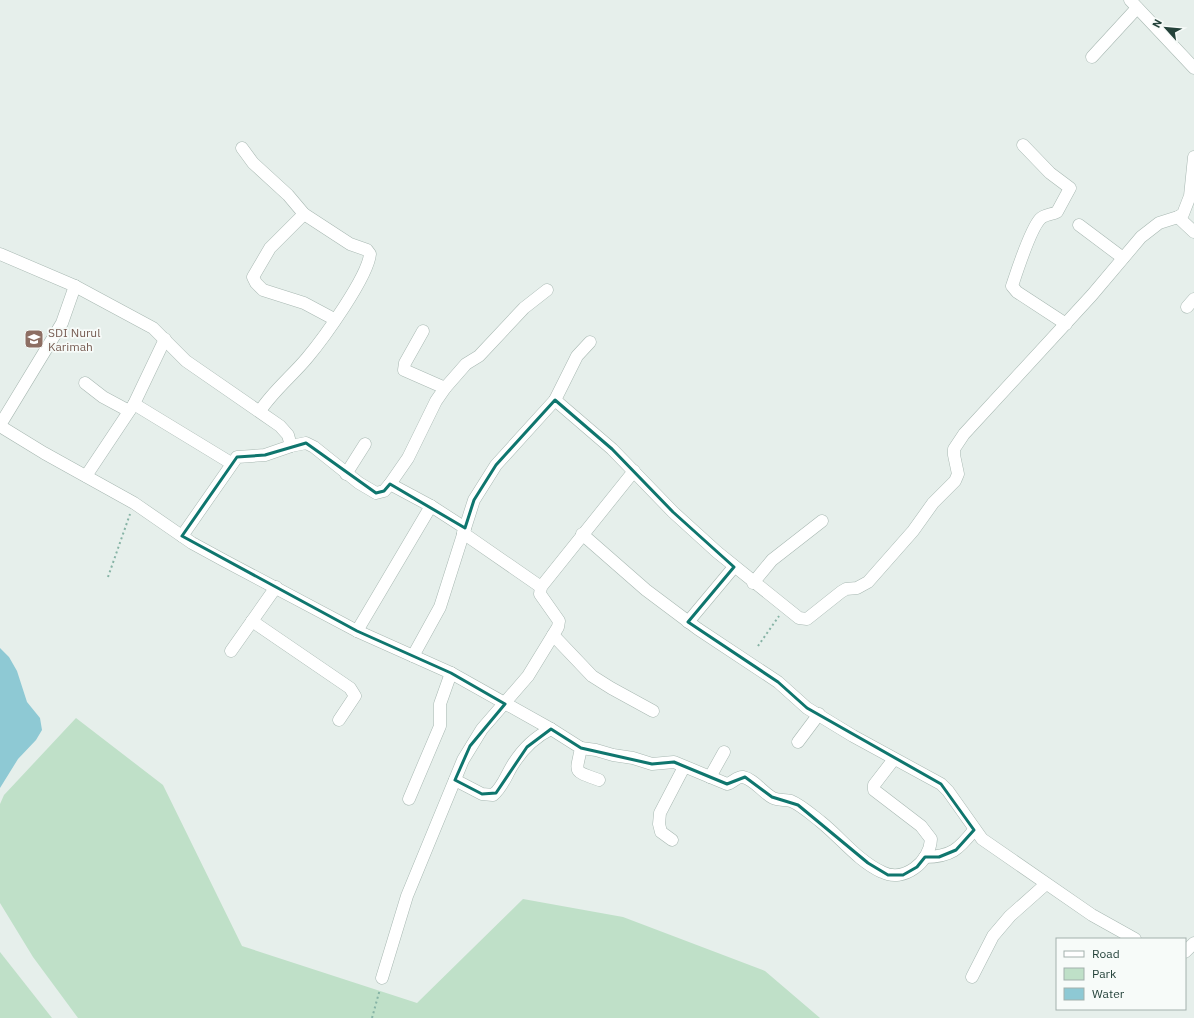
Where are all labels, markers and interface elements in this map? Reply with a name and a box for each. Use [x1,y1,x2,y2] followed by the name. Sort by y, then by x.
[1146,8,1186,48] north arrow
[1149,17,1165,30] text: N
[48,325,100,354] place label: SDI Nurul Karimah
[23,328,45,350] school or university icon: SDI Nurul Karimah
[1056,938,1186,1010] legend
[1092,946,1120,961] text: Road
[1092,966,1117,981] text: Park
[1092,986,1125,1001] text: Water

